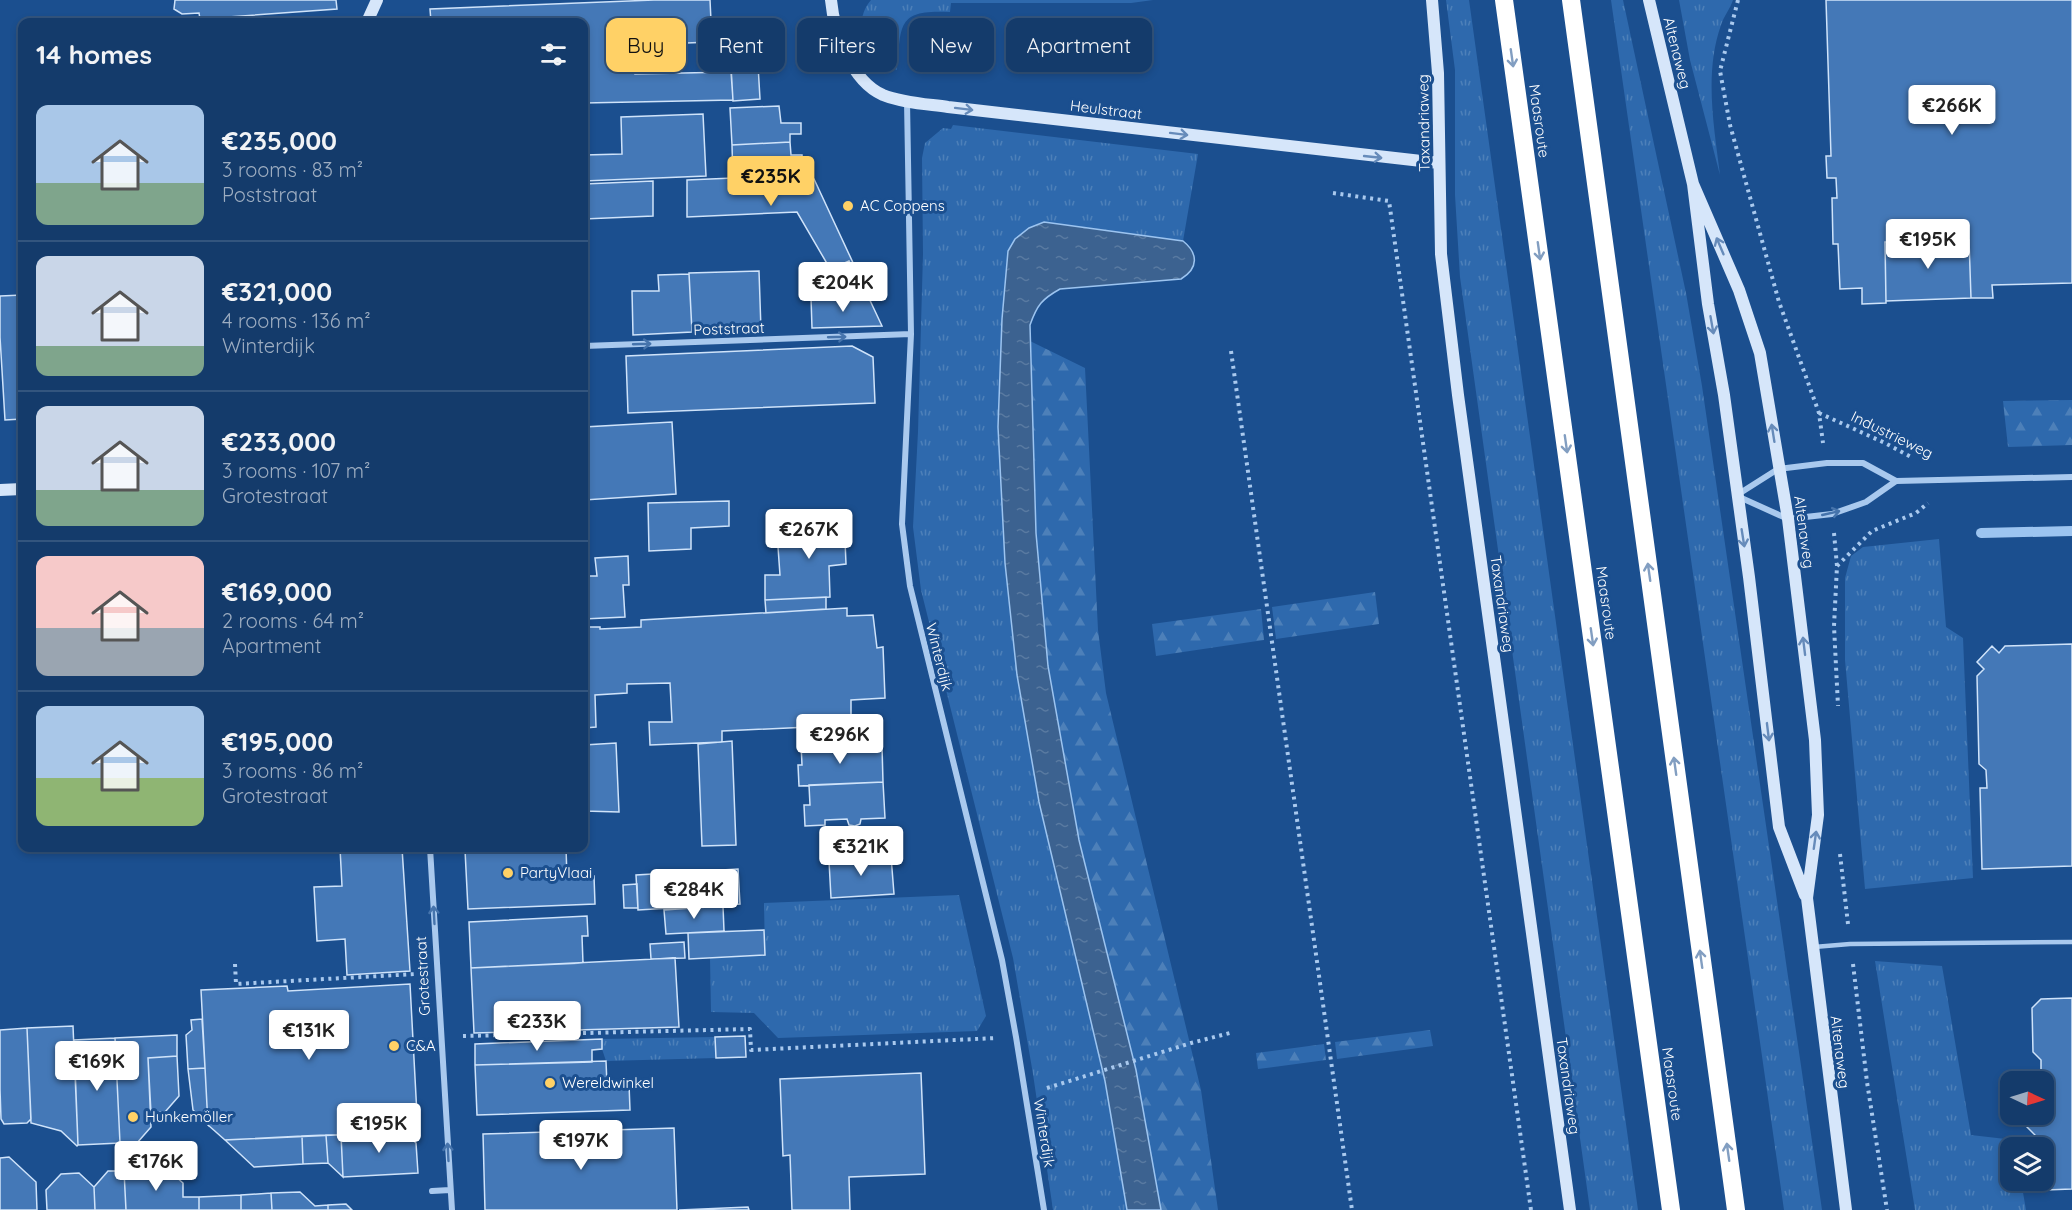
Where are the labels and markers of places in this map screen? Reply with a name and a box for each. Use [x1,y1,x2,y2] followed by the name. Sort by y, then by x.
[1910,85,1994,136] pin: €266K
[729,156,813,207] pin: €235K
[860,196,945,215] place label: AC Coppens
[841,199,855,213] marker: AC Coppens
[1886,219,1970,270] pin: €195K
[801,262,885,313] pin: €204K
[767,509,851,560] pin: €267K
[798,714,882,765] pin: €296K
[819,826,903,877] pin: €321K
[520,863,592,882] place label: PartyVlaai
[501,866,515,880] marker: PartyVlaai
[652,869,736,920] pin: €284K
[495,1001,579,1052] pin: €233K
[267,1010,351,1061] pin: €131K
[406,1036,436,1055] place label: C&A
[387,1039,401,1053] marker: C&A
[55,1041,139,1092] pin: €169K
[562,1073,654,1092] place label: Wereldwinkel
[543,1076,557,1090] marker: Wereldwinkel
[337,1103,421,1154] pin: €195K
[145,1107,233,1126] place label: Hunkemöller
[126,1110,140,1124] marker: Hunkemöller
[539,1120,623,1171] pin: €197K
[114,1141,198,1192] pin: €176K

